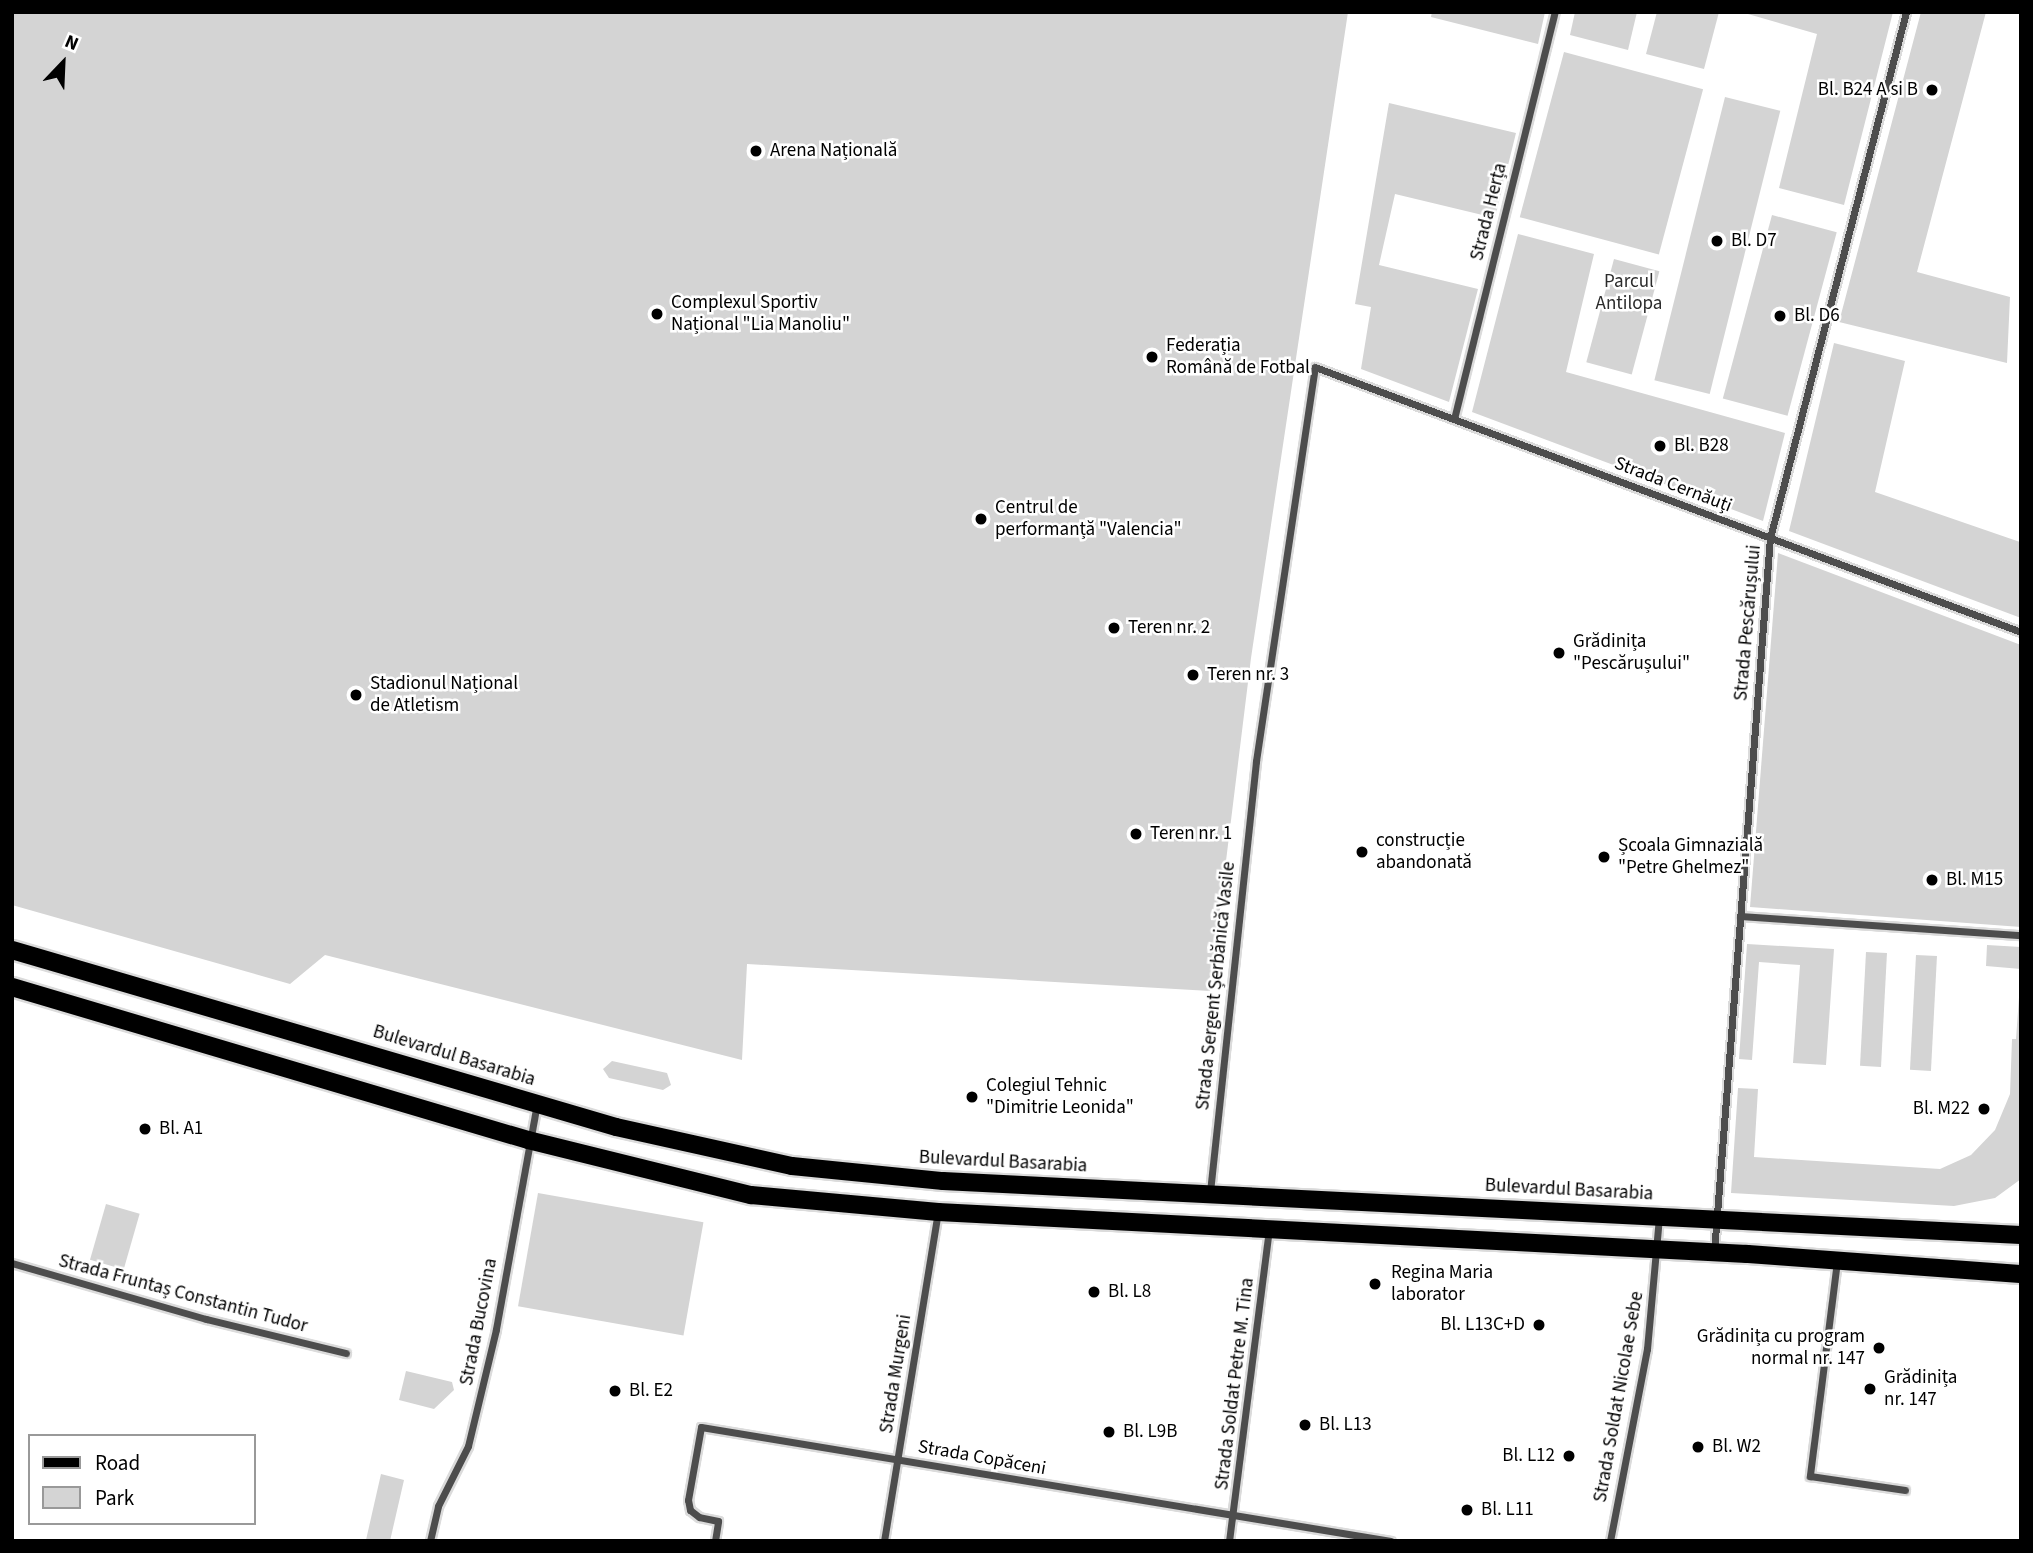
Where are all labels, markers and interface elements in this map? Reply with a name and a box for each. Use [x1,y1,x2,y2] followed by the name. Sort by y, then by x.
[28,28,98,98] north arrow
[60,28,82,58] text: N
[1818,79,1918,101] place label: Bl. B24 A si B
[1924,82,1940,98] marker: Bl. B24 A si B
[770,140,897,162] place label: Arena Națională
[748,143,764,159] marker: Arena Națională
[1466,161,1512,263] street label: Strada Herța
[1731,230,1777,252] place label: Bl. D7
[1709,233,1725,249] marker: Bl. D7
[1596,271,1662,315] park label: Parcul Antilopa
[671,292,850,336] place label: Complexul Sportiv Național "Lia Manoliu"
[1794,305,1840,327] place label: Bl. D6
[649,306,665,322] marker: Complexul Sportiv Național "Lia Manoliu"
[1772,308,1788,324] marker: Bl. D6
[1166,335,1310,379] place label: Federația Română de Fotbal
[1144,349,1160,365] marker: Federația Română de Fotbal
[1674,435,1729,457] place label: Bl. B28
[1652,438,1668,454] marker: Bl. B28
[1611,452,1735,518] street label: Strada Cernăuți
[995,497,1182,541] place label: Centrul de performanță "Valencia"
[973,511,989,527] marker: Centrul de performanță "Valencia"
[1730,544,1766,702] street label: Strada Pescărușului
[1128,617,1210,639] place label: Teren nr. 2
[1106,620,1122,636] marker: Teren nr. 2
[1573,631,1690,675] place label: Grădinița "Pescărușului"
[1551,645,1567,661] marker: Grădinița "Pescărușului"
[1207,664,1289,686] place label: Teren nr. 3
[1185,667,1201,683] marker: Teren nr. 3
[370,673,518,717] place label: Stadionul Național de Atletism
[348,687,364,703] marker: Stadionul Național de Atletism
[1150,823,1232,845] place label: Teren nr. 1
[1128,826,1144,842] marker: Teren nr. 1
[1376,830,1472,874] place label: construcție abandonată
[1618,835,1763,879] place label: Școala Gimnazială "Petre Ghelmez"
[1354,844,1370,860] marker: construcție abandonată
[1596,849,1612,865] marker: Școala Gimnazială "Petre Ghelmez"
[1192,861,1240,1111] street label: Strada Sergent Șerbănică Vasile
[1946,869,2003,891] place label: Bl. M15
[1924,872,1940,888] marker: Bl. M15
[370,1020,538,1092] street label: Bulevardul Basarabia
[986,1075,1134,1119] place label: Colegiul Tehnic "Dimitrie Leonida"
[964,1089,980,1105] marker: Colegiul Tehnic "Dimitrie Leonida"
[1913,1098,1970,1120] place label: Bl. M22
[1976,1101,1992,1117] marker: Bl. M22
[159,1118,203,1140] place label: Bl. A1
[137,1121,153,1137] marker: Bl. A1
[918,1146,1088,1178] street label: Bulevardul Basarabia
[1484,1174,1654,1206] street label: Bulevardul Basarabia
[56,1250,310,1338] street label: Strada Fruntaș Constantin Tudor
[455,1256,503,1388] street label: Strada Bucovina
[1391,1262,1493,1306] place label: Regina Maria laborator
[1365,1274,1385,1294] marker: Regina Maria laborator
[1211,1276,1259,1492] street label: Strada Soldat Petre M. Tina
[1108,1281,1151,1303] place label: Bl. L8
[1086,1284,1102,1300] marker: Bl. L8
[1589,1290,1649,1504] street label: Strada Soldat Nicolae Sebe
[875,1313,917,1435] street label: Strada Murgeni
[1440,1314,1525,1336] place label: Bl. L13C+D
[1531,1317,1547,1333] marker: Bl. L13C+D
[1697,1326,1865,1370] place label: Grădinița cu program normal nr. 147
[1871,1340,1887,1356] marker: Grădinița cu program normal nr. 147
[1884,1367,1957,1411] place label: Grădinița nr. 147
[629,1380,673,1402] place label: Bl. E2
[1862,1381,1878,1397] marker: Grădinița nr. 147
[607,1383,623,1399] marker: Bl. E2
[1319,1414,1372,1436] place label: Bl. L13
[1297,1417,1313,1433] marker: Bl. L13
[1123,1421,1177,1443] place label: Bl. L9B
[1101,1424,1117,1440] marker: Bl. L9B
[28,1434,256,1525] legend
[916,1436,1048,1480] street label: Strada Copăceni
[1712,1436,1761,1458] place label: Bl. W2
[1690,1439,1706,1455] marker: Bl. W2
[1502,1445,1555,1467] place label: Bl. L12
[95,1448,140,1478] text: Road
[1561,1448,1577,1464] marker: Bl. L12
[95,1483,134,1513] text: Park
[1481,1499,1534,1521] place label: Bl. L11
[1459,1502,1475,1518] marker: Bl. L11

